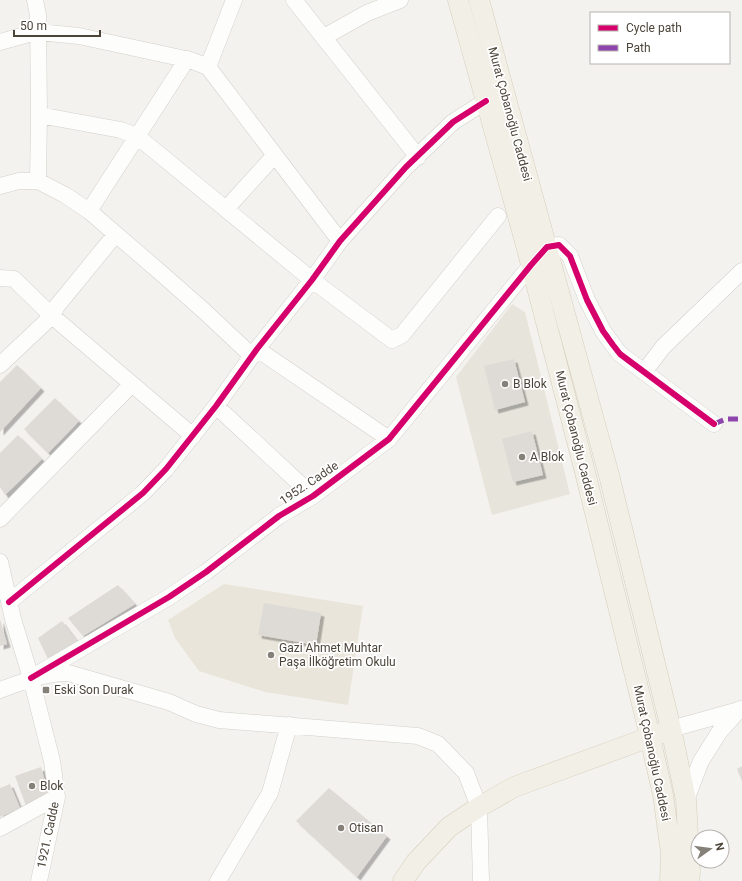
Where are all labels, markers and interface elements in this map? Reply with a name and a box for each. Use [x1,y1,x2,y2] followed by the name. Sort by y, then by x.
[14,12,100,38] scale bar
[590,12,730,64] legend
[20,19,47,33] text: 50 m
[626,21,682,35] text: Cycle path
[626,41,651,55] text: Path
[485,45,535,183] street label: Murat Çobanoğlu Caddesi
[552,369,600,507] street label: Murat Çobanoğlu Caddesi
[513,377,548,391] place label: B Blok
[500,379,510,389] marker: B Blok
[530,450,565,464] place label: A Blok
[517,452,527,462] marker: A Blok
[277,458,341,508] street label: 1952. Cadde
[279,641,396,669] place label: Gazi Ahmet Muhtar Paşa İlköğretim Okulu
[266,650,276,660] marker: Gazi Ahmet Muhtar Paşa İlköğretim Okulu
[54,683,134,697] place label: Eski Son Durak
[631,684,673,822] street label: Murat Çobanoğlu Caddesi
[41,685,51,695] marker: Eski Son Durak
[40,779,64,793] place label: Blok
[27,781,37,791] marker: Blok
[34,801,62,869] street label: 1921. Cadde
[349,821,383,835] place label: Otisan
[336,823,346,833] marker: Otisan
[690,829,730,869] north arrow
[712,841,727,852] text: N

